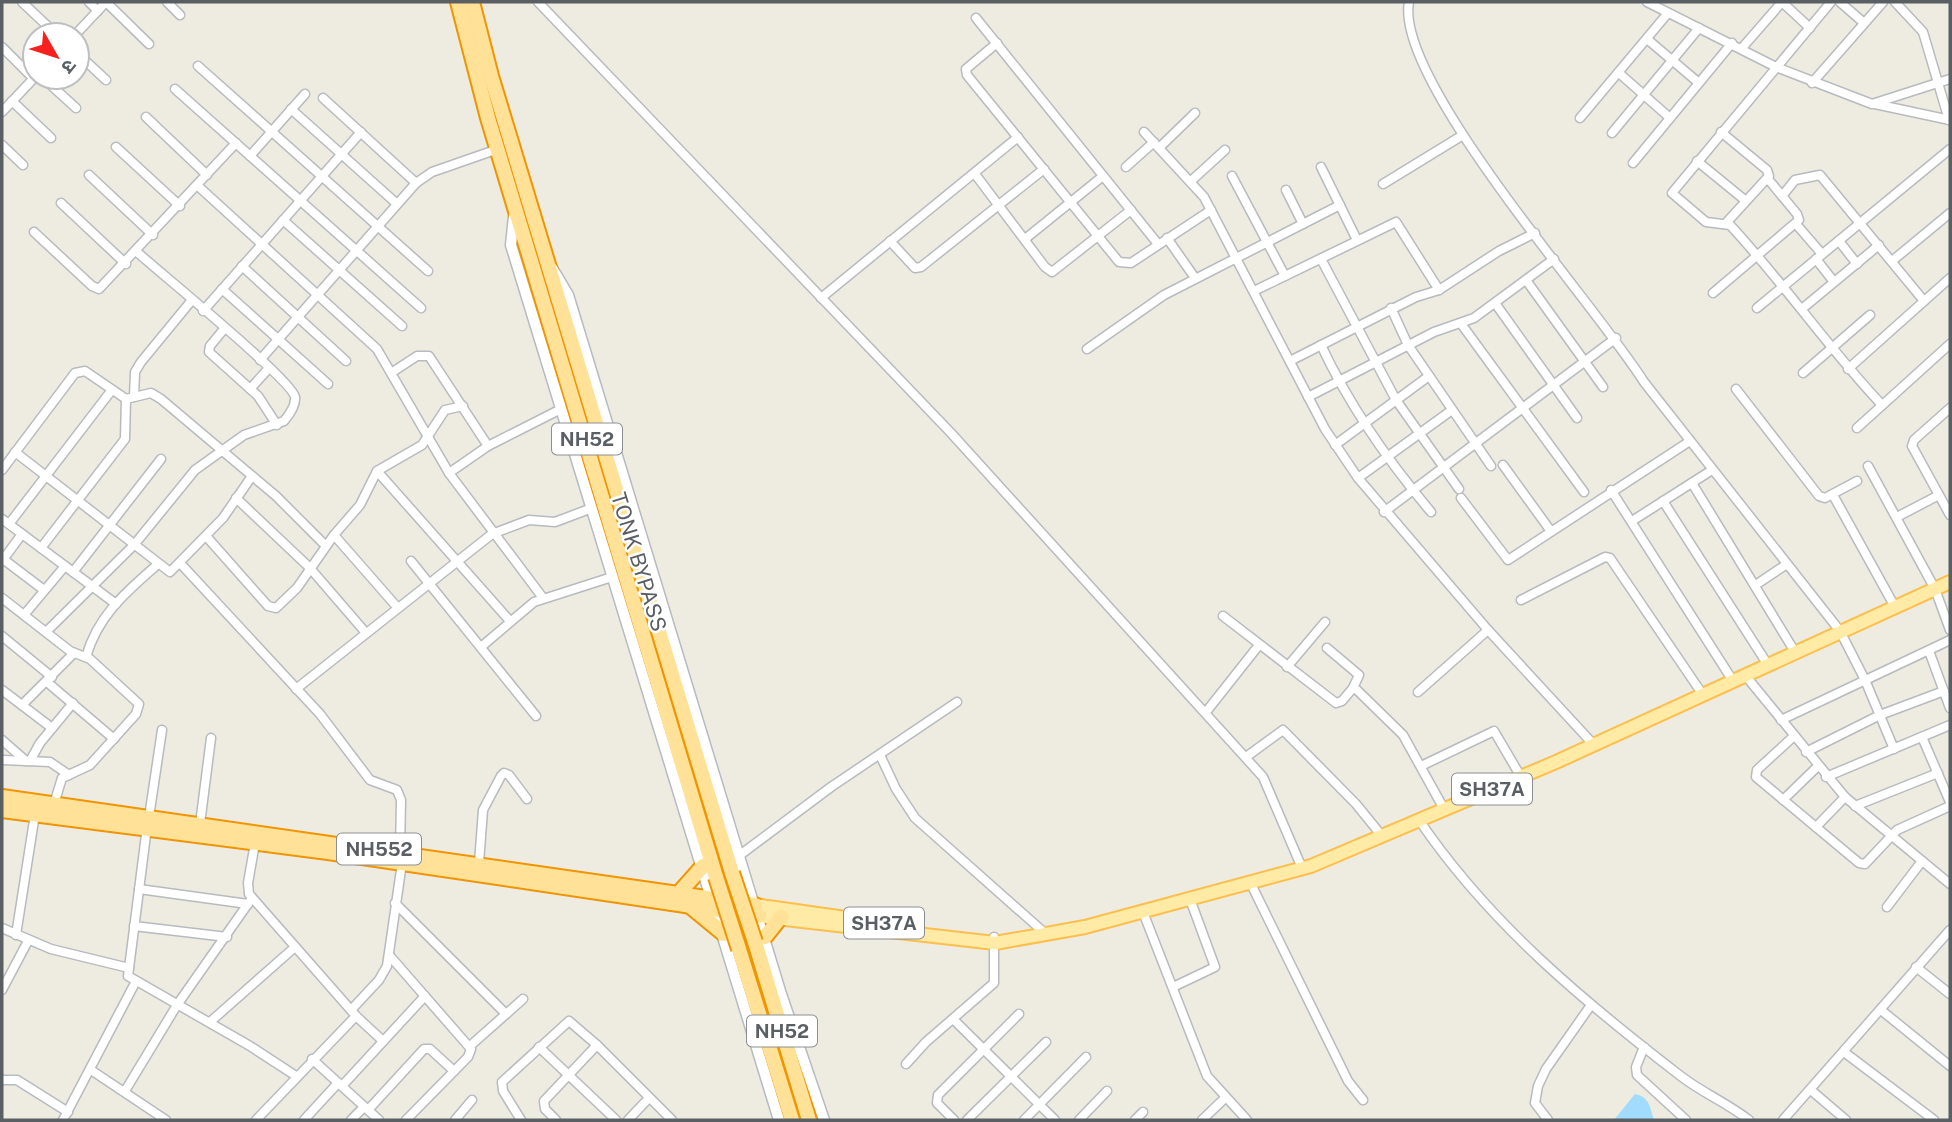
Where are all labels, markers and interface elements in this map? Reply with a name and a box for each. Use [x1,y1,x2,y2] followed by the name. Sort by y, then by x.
[21,21,91,91] north arrow
[57,55,81,79] text: उ
[552,424,622,454] road number: NH52
[606,489,672,635] street label: TONK BYPASS
[1452,774,1532,804] road number: SH37A
[337,834,421,864] road number: NH552
[844,908,924,939] road number: SH37A
[747,1015,817,1046] road number: NH52

